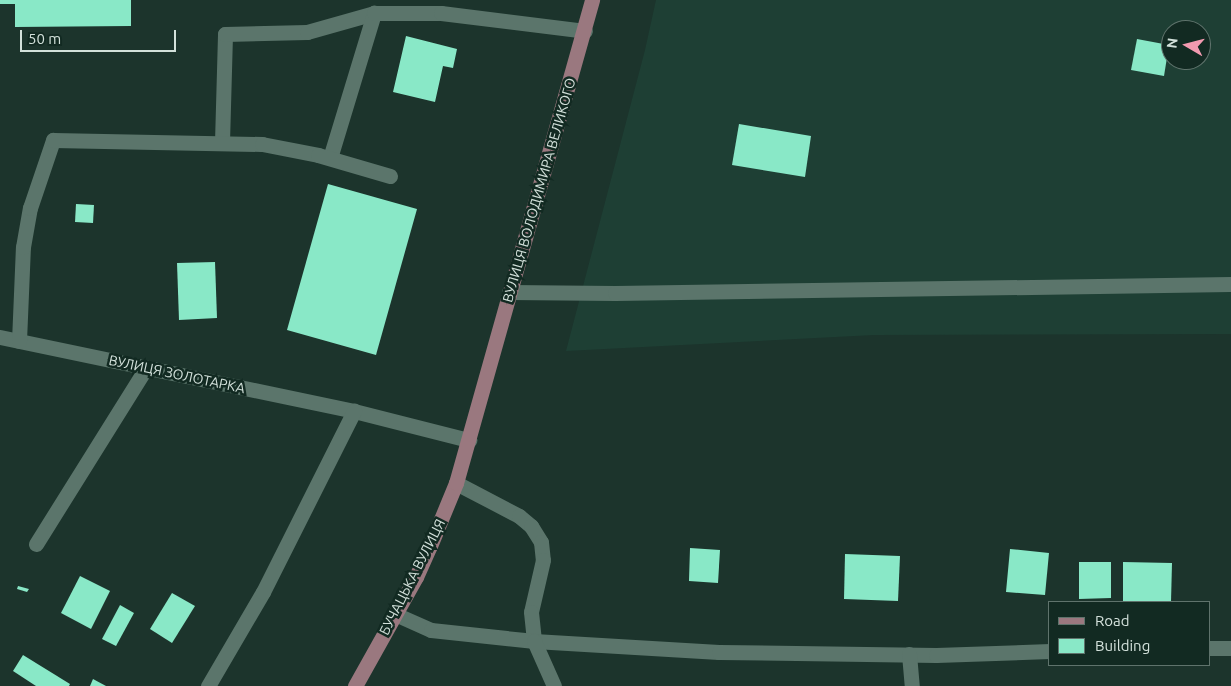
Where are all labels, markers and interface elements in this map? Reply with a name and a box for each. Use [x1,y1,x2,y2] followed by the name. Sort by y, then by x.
[22,20,179,52] scale bar
[1161,20,1211,70] north arrow
[28,30,61,47] text: 50 m
[1163,37,1181,49] text: N
[499,76,579,304] street label: ВУЛИЦЯ ВОЛОДИМИРА ВЕЛИКОГО
[107,351,247,397] street label: ВУЛИЦЯ ЗОЛОТАРКА
[375,516,449,638] street label: БУЧАЦЬКА ВУЛИЦЯ
[1048,601,1211,666] legend
[1095,612,1130,629] text: Road
[1095,637,1150,654] text: Building

